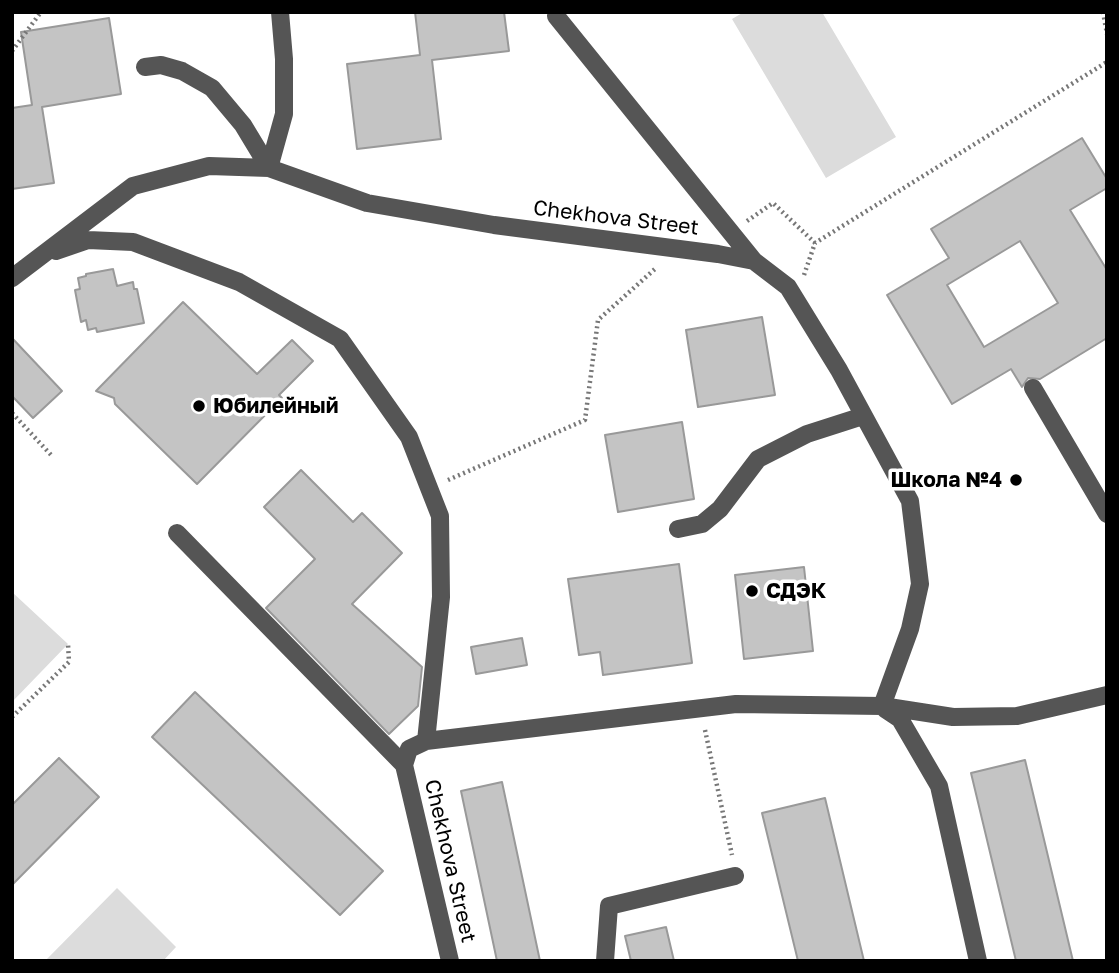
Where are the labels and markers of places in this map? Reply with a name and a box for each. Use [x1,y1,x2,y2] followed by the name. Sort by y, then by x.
[213,393,338,419] place label: Юбилейный
[191,398,207,414] marker: Юбилейный
[890,467,1002,493] place label: Школа №4
[1008,472,1024,488] marker: Школа №4
[766,578,826,604] place label: СДЭК
[744,583,760,599] marker: СДЭК

